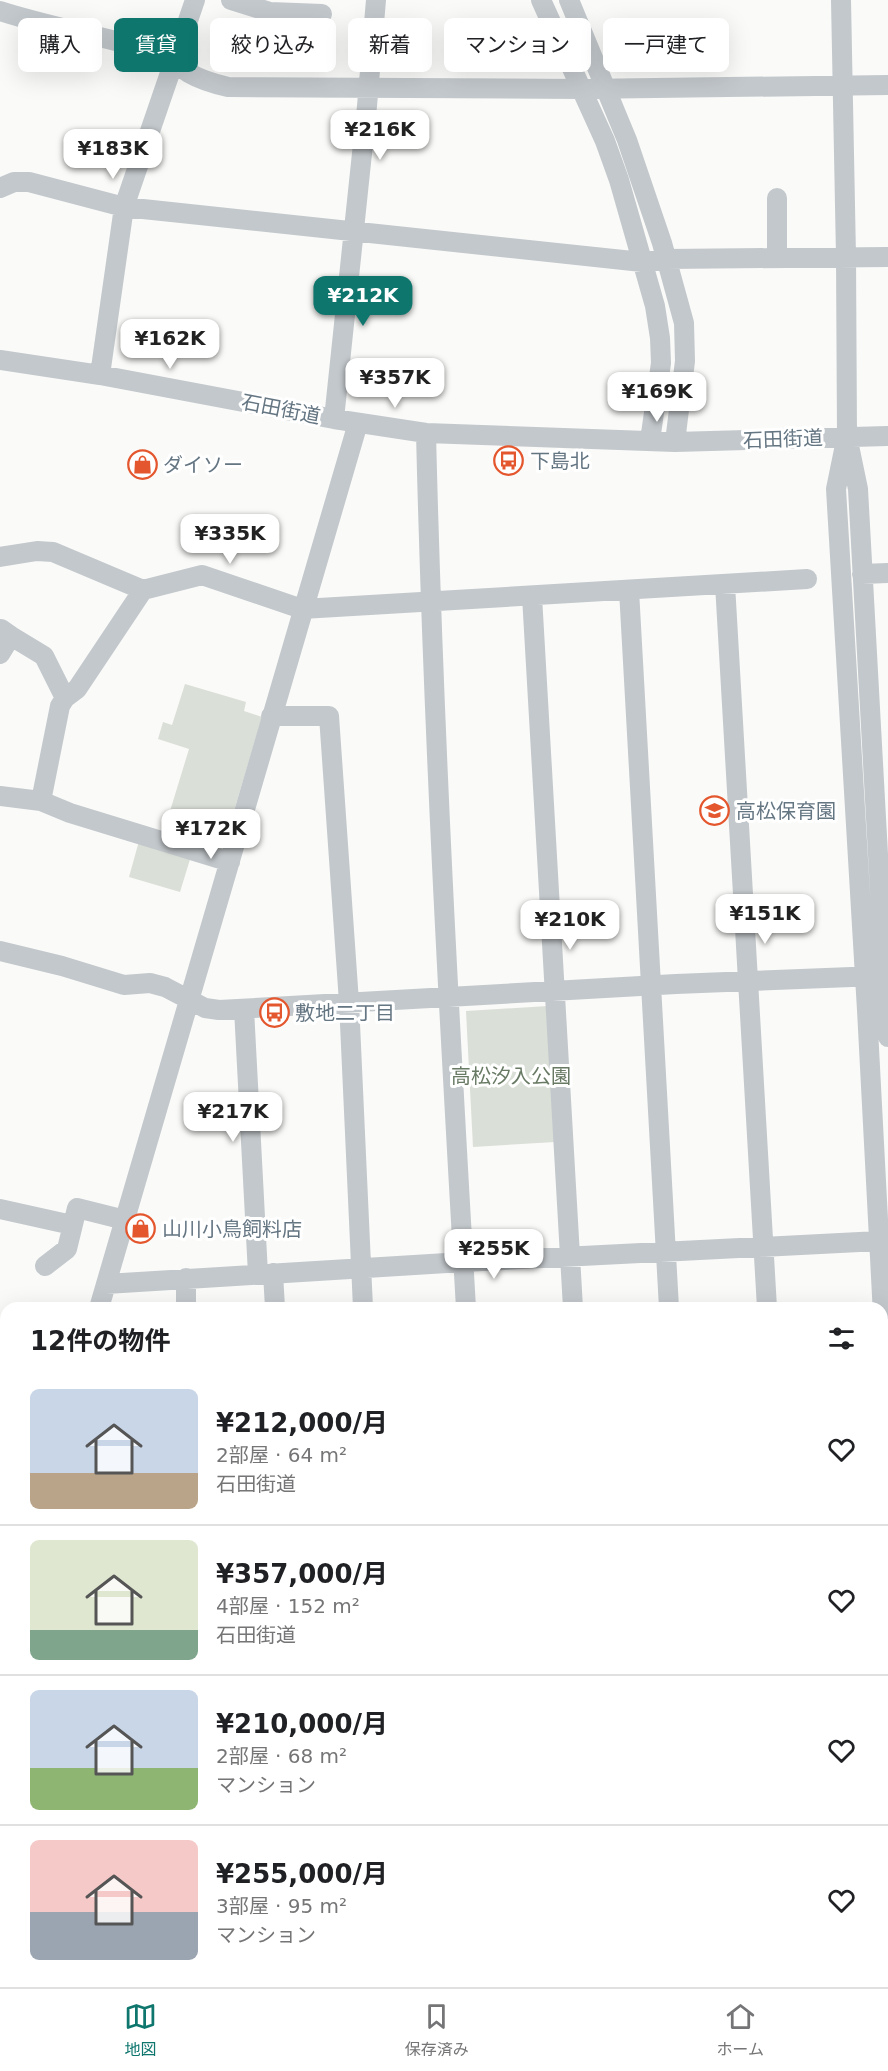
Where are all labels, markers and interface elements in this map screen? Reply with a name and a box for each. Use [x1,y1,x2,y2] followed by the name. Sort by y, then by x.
[18,18,102,72] chip: 購入
[114,18,198,72] chip: 賃貸
[210,18,336,72] chip: 絞り込み
[348,18,432,72] chip: 新着
[444,18,591,72] chip: マンション
[603,18,729,72] chip: 一戸建て
[338,110,422,161] pin: ¥216K
[344,117,416,141] text: ¥216K
[71,129,155,180] pin: ¥183K
[77,136,149,160] text: ¥183K
[321,276,405,327] pin: ¥212K
[327,283,399,307] text: ¥212K
[128,319,212,370] pin: ¥162K
[134,326,206,350] text: ¥162K
[353,358,437,409] pin: ¥357K
[359,365,431,389] text: ¥357K
[615,372,699,423] pin: ¥169K
[621,379,693,403] text: ¥169K
[239,390,323,428] street label: 石田街道
[743,426,823,452] street label: 石田街道
[493,445,525,477] bus stop icon: 下島北
[126,449,158,481] shop icon: ダイソー
[530,449,590,473] place label: 下島北
[163,453,243,477] place label: ダイソー
[188,514,272,565] pin: ¥335K
[194,521,266,545] text: ¥335K
[699,795,731,827] school or university icon: 高松保育園
[736,799,836,823] place label: 高松保育園
[169,809,253,860] pin: ¥172K
[175,816,247,840] text: ¥172K
[723,894,807,945] pin: ¥151K
[528,900,612,951] pin: ¥210K
[729,901,801,925] text: ¥151K
[534,907,606,931] text: ¥210K
[258,997,290,1029] bus stop icon: 敷地二丁目
[295,1001,395,1025] place label: 敷地二丁目
[451,1064,571,1088] park label: 高松汐入公園
[191,1092,275,1143] pin: ¥217K
[197,1099,269,1123] text: ¥217K
[125,1213,157,1245] shop icon: 山川小鳥飼料店
[162,1217,302,1241] place label: 山川小鳥飼料店
[452,1229,536,1280] pin: ¥255K
[458,1236,530,1260] text: ¥255K
[825,1322,858,1355] icon: filters
[30,1326,170,1356] text: 12件の物件
[216,1408,388,1438] text: ¥212,000/月
[78,1413,150,1485] icon: home
[825,1433,858,1466] icon: heart
[216,1443,347,1467] text: 2部屋 · 64 m²
[216,1472,296,1496] text: 石田街道
[216,1559,388,1589] text: ¥357,000/月
[78,1564,150,1636] icon: home
[825,1584,858,1617] icon: heart
[216,1594,360,1618] text: 4部屋 · 152 m²
[216,1623,296,1647] text: 石田街道
[216,1709,388,1739] text: ¥210,000/月
[78,1714,150,1786] icon: home
[825,1734,858,1767] icon: heart
[216,1744,347,1768] text: 2部屋 · 68 m²
[216,1773,316,1797] text: マンション
[216,1859,388,1889] text: ¥255,000/月
[78,1864,150,1936] icon: home
[825,1884,858,1917] icon: heart
[216,1894,347,1918] text: 3部屋 · 95 m²
[216,1923,316,1947] text: マンション
[124,2000,157,2060] tab: 地図
[405,2000,469,2060] tab: 保存済み
[717,2000,764,2060] tab: ホーム

